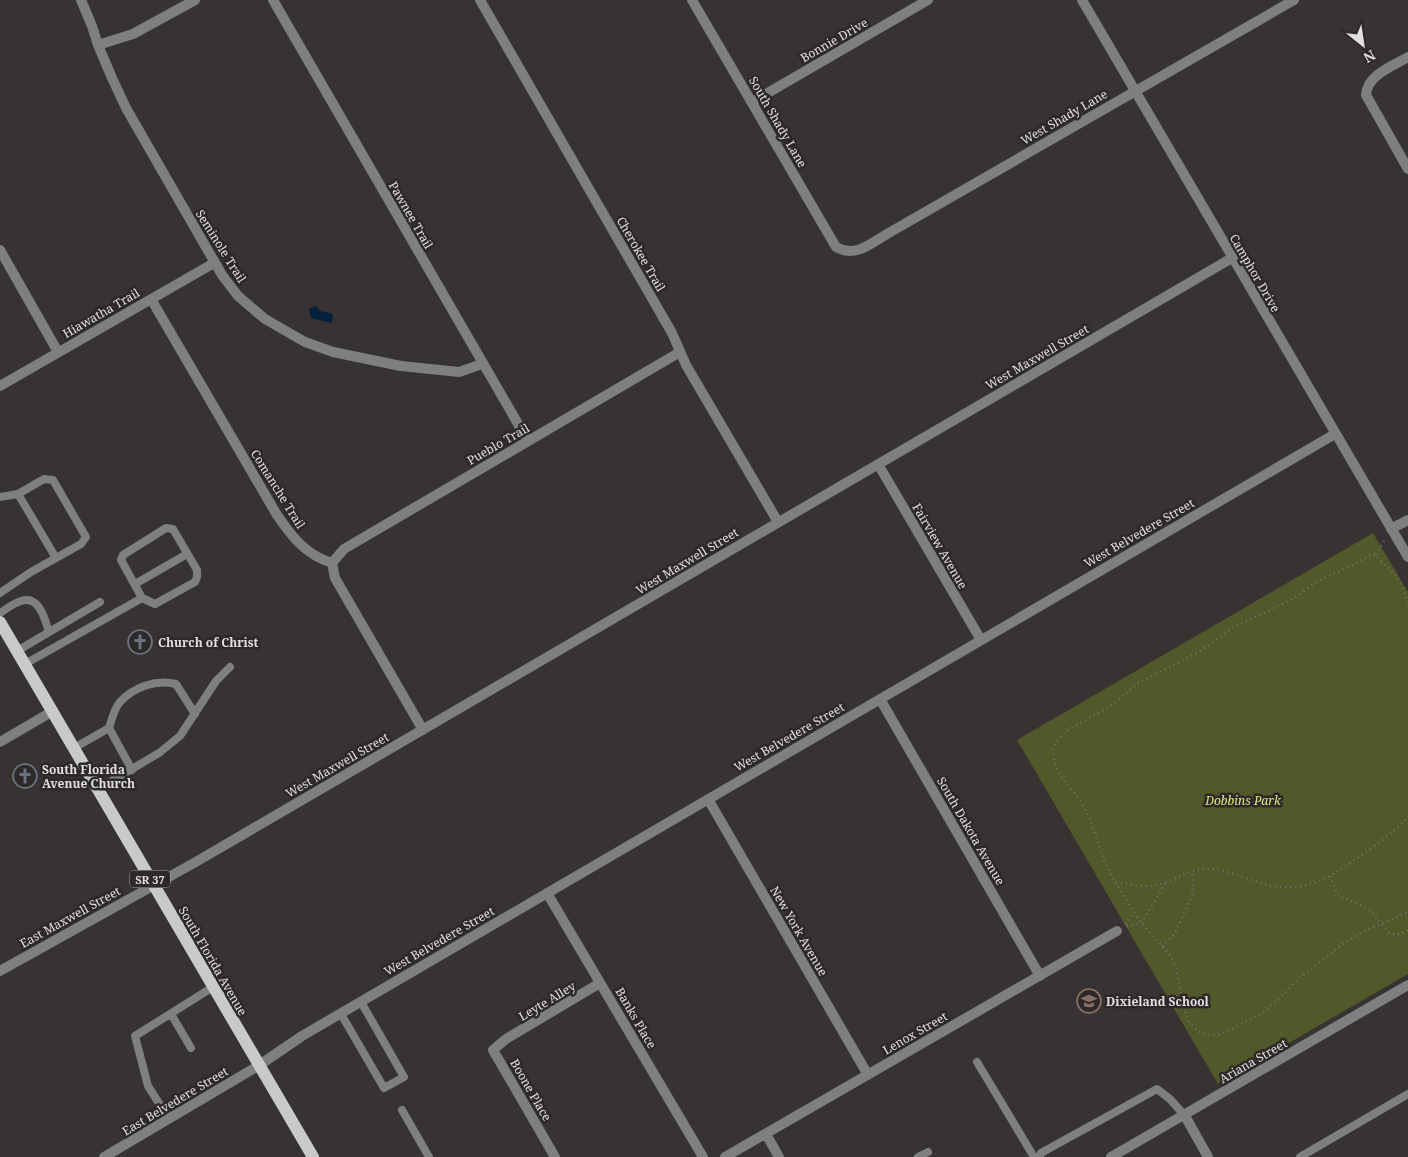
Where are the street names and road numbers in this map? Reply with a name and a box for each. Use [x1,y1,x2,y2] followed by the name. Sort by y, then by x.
[797,14,871,66] street label: Bonnie Drive
[745,73,811,171] street label: South Shady Lane
[1017,85,1111,149] street label: West Shady Lane
[385,178,437,252] street label: Pawnee Trail
[192,206,250,286] street label: Seminole Trail
[613,213,669,295] street label: Cherokee Trail
[1226,231,1284,315] street label: Camphor Drive
[59,284,143,342] street label: Hiawatha Trail
[982,320,1092,394] street label: West Maxwell Street
[464,419,533,469] street label: Pueblo Trail
[247,446,309,532] street label: Comanche Trail
[1081,494,1197,572] street label: West Belvedere Street
[909,500,971,592] street label: Fairview Avenue
[633,524,741,598] street label: West Maxwell Street
[731,698,847,776] street label: West Belvedere Street
[282,728,392,802] street label: West Maxwell Street
[933,774,1009,888] street label: South Dakota Avenue
[130,871,170,888] road number: SR 37
[17,882,123,952] street label: East Maxwell Street
[766,883,832,979] street label: New York Avenue
[381,902,497,980] street label: West Belvedere Street
[175,903,251,1019] street label: South Florida Avenue
[515,977,579,1025] street label: Leyte Alley
[612,984,660,1052] street label: Banks Place
[880,1008,950,1058] street label: Lenox Street
[1216,1035,1290,1087] street label: Ariana Street
[506,1056,556,1124] street label: Boone Place
[119,1063,231,1139] street label: East Belvedere Street

